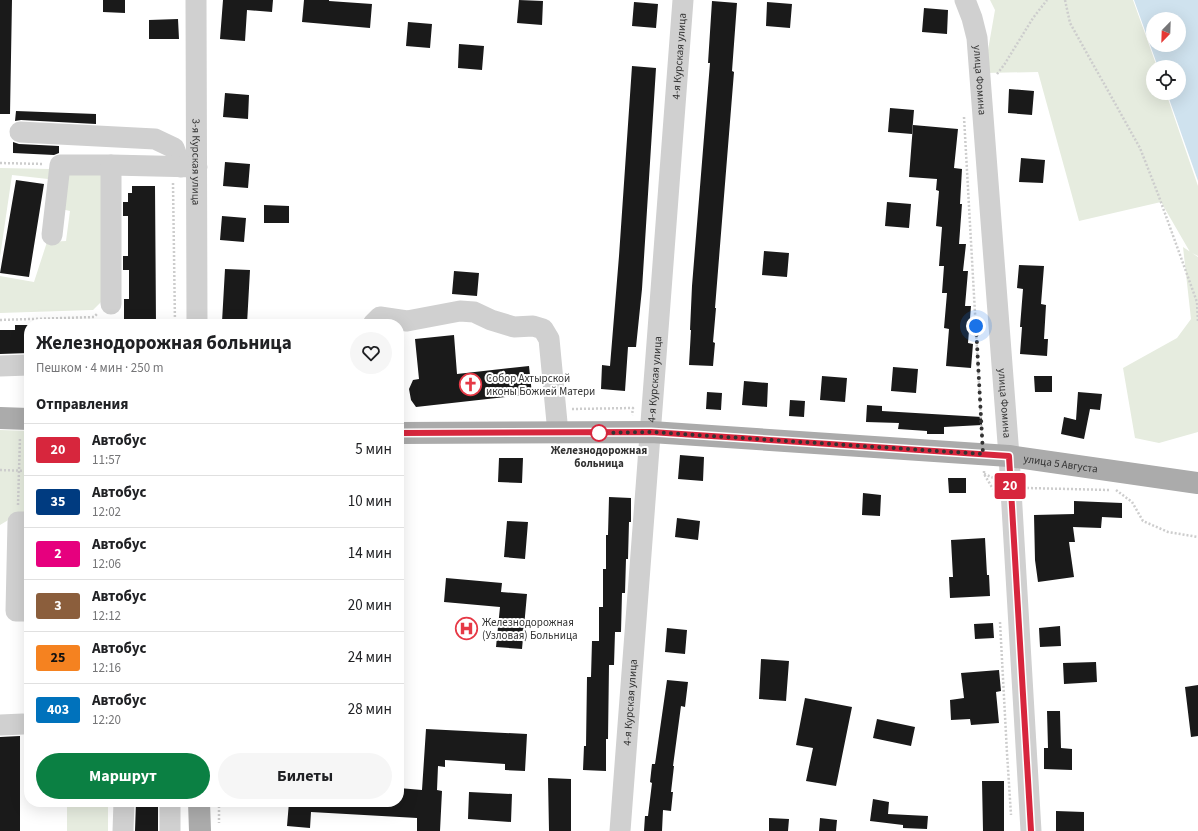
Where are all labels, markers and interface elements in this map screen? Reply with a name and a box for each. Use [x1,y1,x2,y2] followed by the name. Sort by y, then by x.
[668,12,689,100] street label: 4-я Курская улица
[1146,12,1186,52] north arrow
[1146,12,1186,100] map controls
[970,44,990,115] street label: улица Фомина
[1146,60,1186,100] button: locate
[189,119,204,205] street label: 3-я Курская улица
[966,316,986,336] your location
[36,330,292,357] text: Железнодорожная больница
[350,332,392,374] button: heart
[643,335,665,423] street label: 4-я Курская улица
[36,359,164,377] text: Пешком · 4 мин · 250 m
[995,368,1015,438] street label: улица Фомина
[458,371,484,397] church icon: Собор Ахтырской иконы Божией Матери
[486,371,595,399] place label: Собор Ахтырской иконы Божией Матери
[36,394,129,415] text: Отправления
[590,424,608,442] marker: Железнодорожная больница
[92,430,146,451] text: Автобус
[355,439,392,460] text: 5 мин
[51,440,65,460] text: 20
[551,443,647,471] place label: Железнодорожная больница
[92,451,121,469] text: 11:57
[1022,451,1099,476] street label: улица 5 Августа
[992,473,1028,499] line badge: 20
[1003,476,1017,496] text: 20
[92,482,146,503] text: Автобус
[348,491,392,512] text: 10 мин
[51,492,65,512] text: 35
[92,503,121,521] text: 12:02
[92,534,146,555] text: Автобус
[348,543,392,564] text: 14 мин
[54,544,62,564] text: 2
[92,555,121,573] text: 12:06
[92,586,146,607] text: Автобус
[348,595,392,616] text: 20 мин
[54,596,62,616] text: 3
[92,607,121,625] text: 12:12
[453,615,479,641] hospital icon: Железнодорожная (Узловая) Больница
[482,615,578,643] place label: Железнодорожная (Узловая) Больница
[92,638,146,659] text: Автобус
[348,647,392,668] text: 24 мин
[51,648,65,668] text: 25
[92,659,121,677] text: 12:16
[619,659,641,746] street label: 4-я Курская улица
[92,690,146,711] text: Автобус
[348,699,392,720] text: 28 мин
[47,700,69,720] text: 403
[92,711,121,729] text: 12:20
[36,753,210,799] button: Маршрут
[218,753,392,799] button: Билеты

